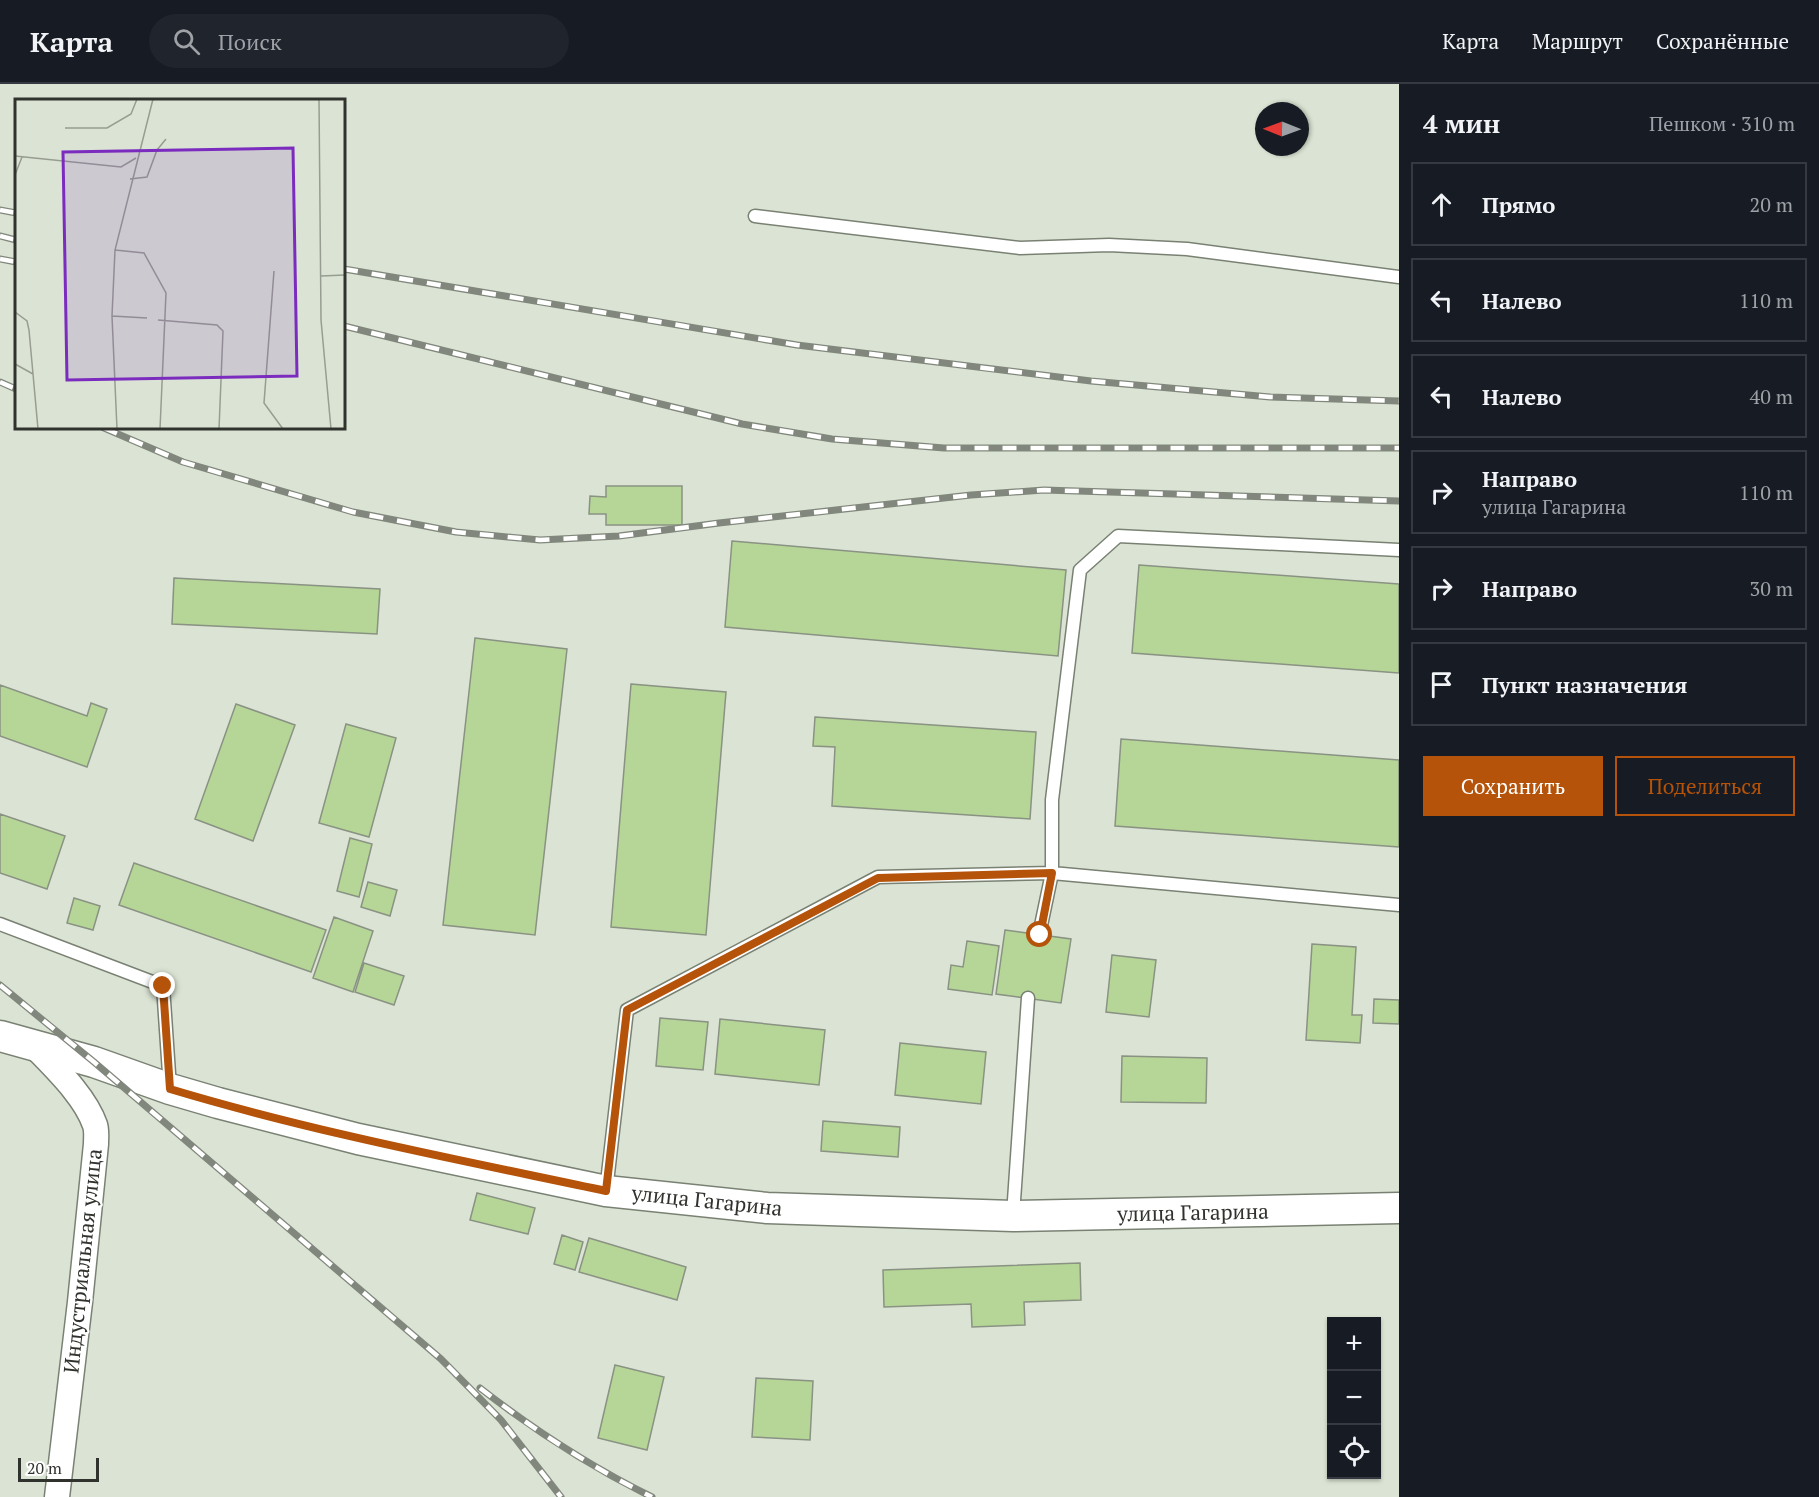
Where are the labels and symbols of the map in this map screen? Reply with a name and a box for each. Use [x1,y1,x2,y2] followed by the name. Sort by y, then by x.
[15,99,345,429] inset map
[1255,102,1309,156] north arrow
[1026,921,1052,947] route start
[149,972,175,998] route end
[56,1147,108,1375] street label: Индустриальная улица
[629,1178,784,1222] street label: улица Гагарина
[1116,1197,1269,1227] street label: улица Гагарина
[18,1455,99,1482] scale bar

